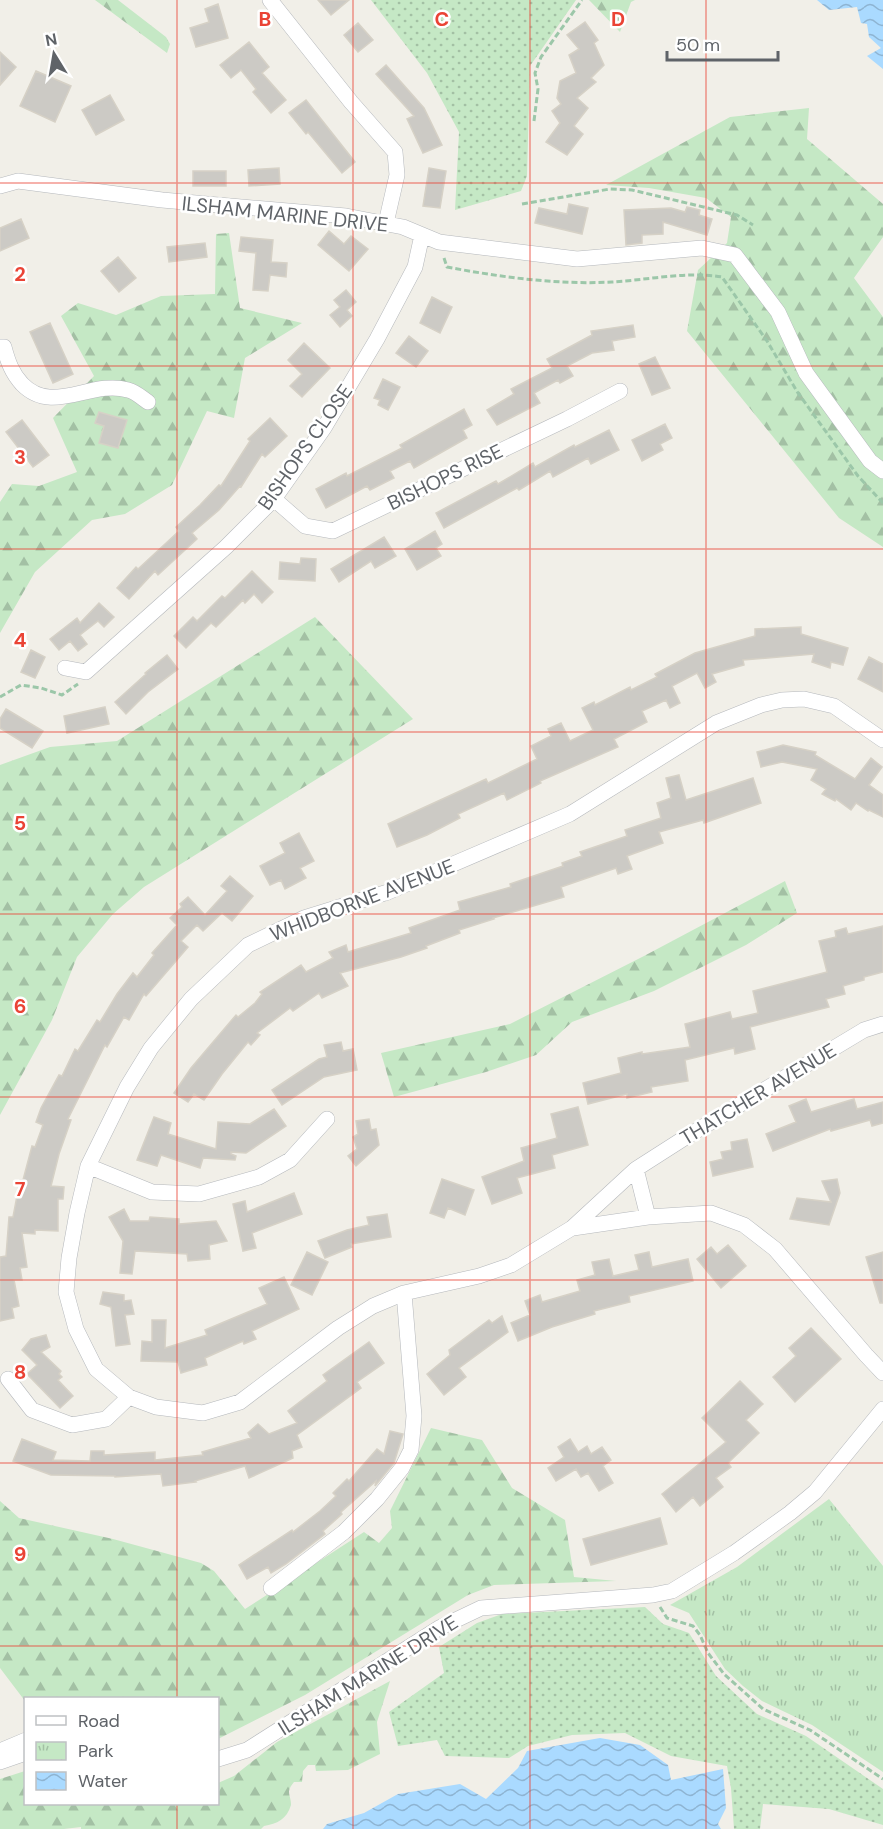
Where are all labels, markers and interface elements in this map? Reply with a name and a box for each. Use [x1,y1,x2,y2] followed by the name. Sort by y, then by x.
[259,6,271,32] text: B
[435,6,449,32] text: C
[611,6,625,32] text: D
[24,24,84,84] north arrow
[667,24,778,62] scale bar
[44,28,59,51] text: N
[676,33,720,57] text: 50 m
[181,190,389,238] street label: ILSHAM MARINE DRIVE
[14,261,26,287] text: 2
[252,379,358,515] street label: BISHOPS CLOSE
[383,438,507,516] street label: BISHOPS RISE
[14,444,26,470] text: 3
[14,627,27,653] text: 4
[14,810,26,836] text: 5
[266,853,458,947] street label: WHIDBORNE AVENUE
[14,993,26,1019] text: 6
[675,1037,841,1151] street label: THATCHER AVENUE
[15,1176,26,1202] text: 7
[14,1359,26,1385] text: 8
[14,1541,26,1567] text: 9
[273,1609,463,1741] street label: ILSHAM MARINE DRIVE
[24,1697,219,1805] legend
[78,1709,120,1733] text: Road
[78,1739,114,1763] text: Park
[78,1769,128,1793] text: Water

